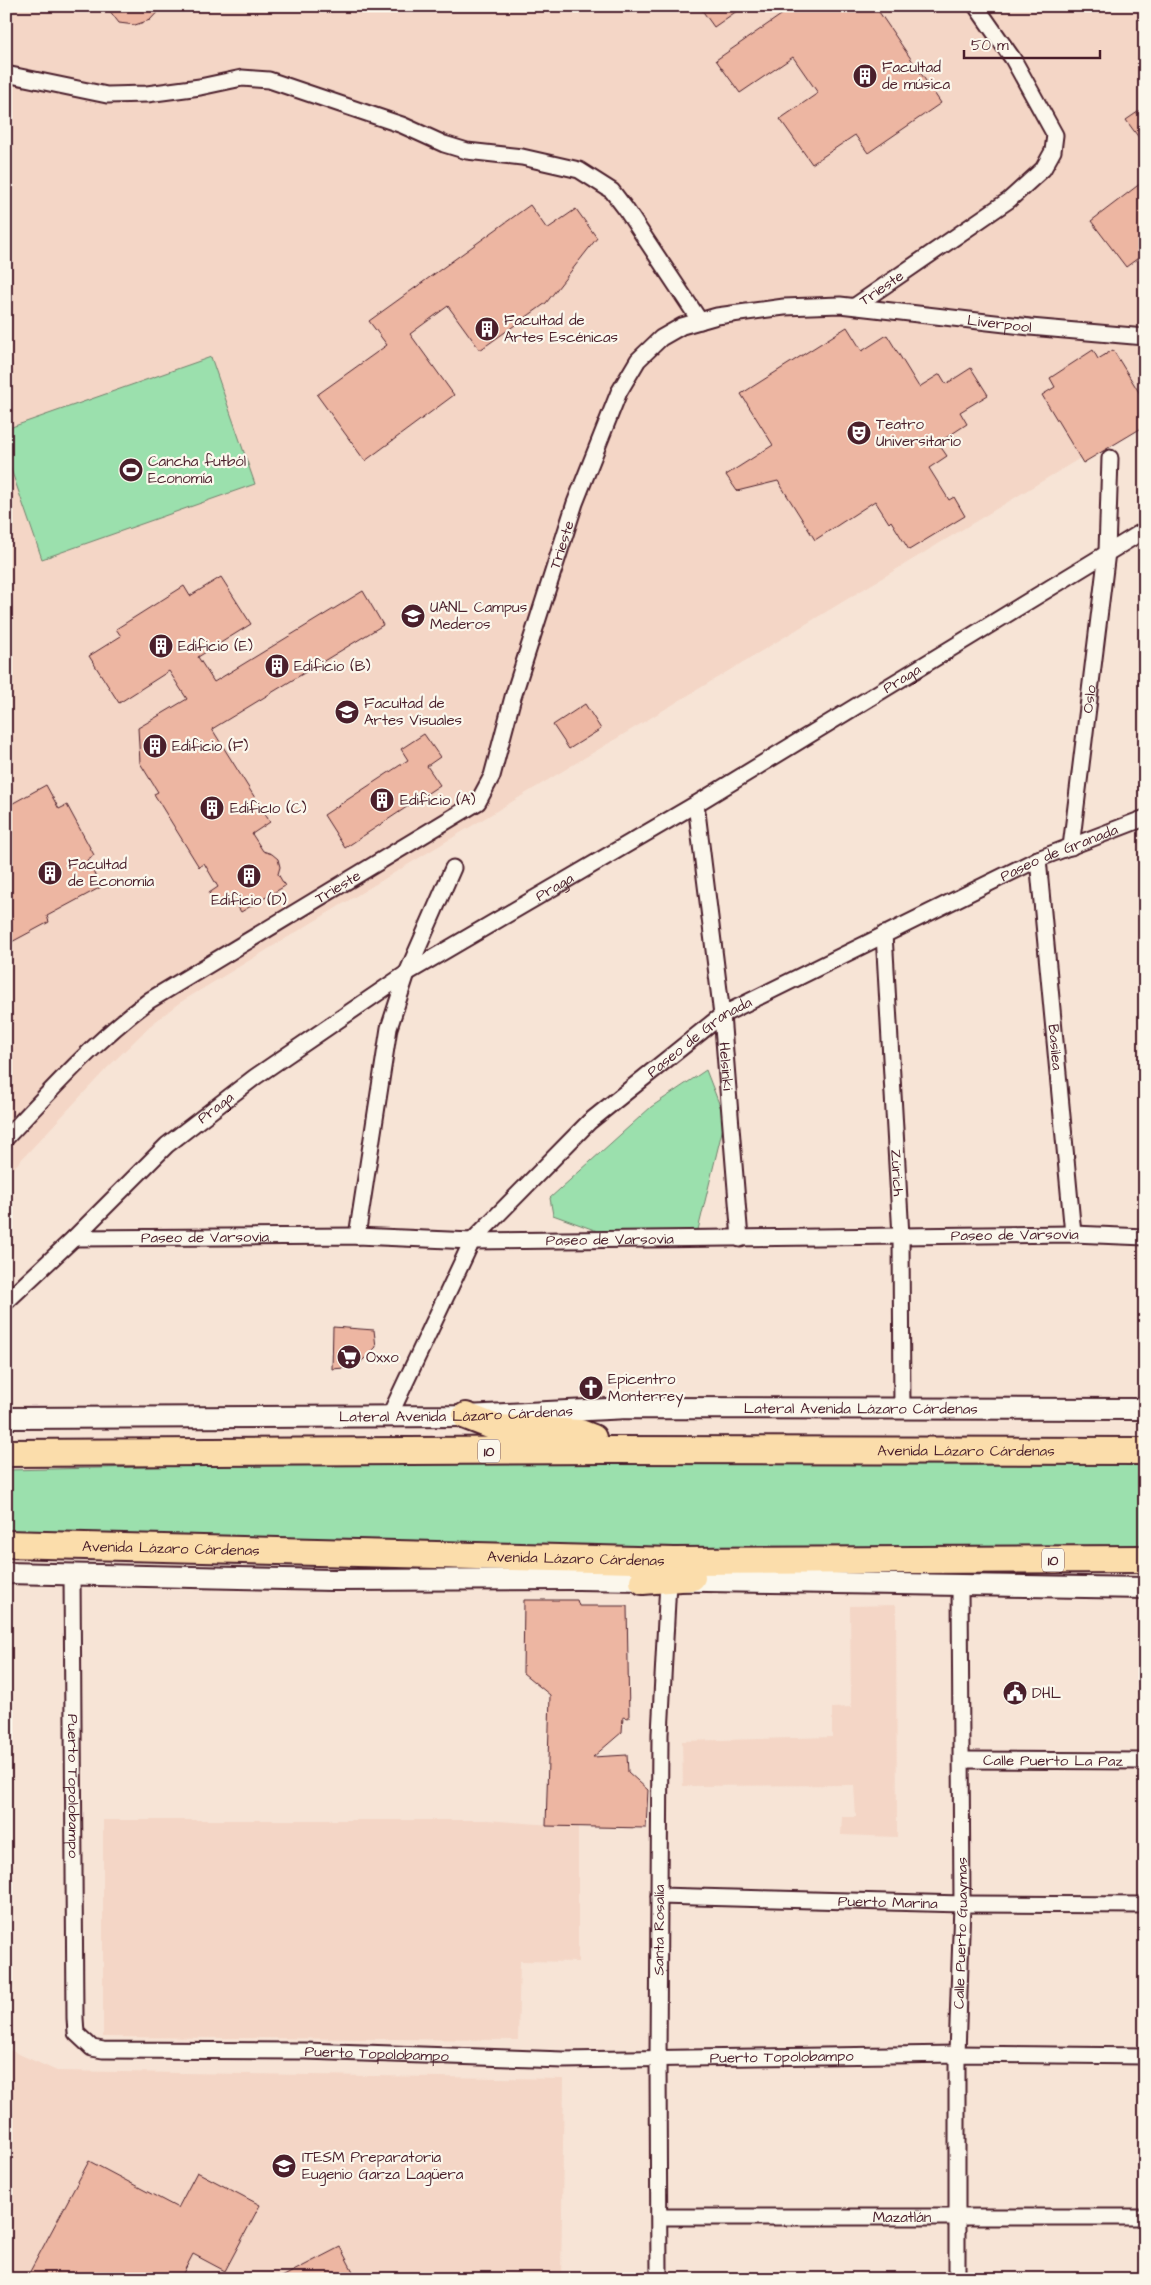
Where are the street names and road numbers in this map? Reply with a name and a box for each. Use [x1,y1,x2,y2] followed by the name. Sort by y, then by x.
[855,266,908,311] street label: Trieste
[966,310,1032,338] street label: Liverpool
[545,518,580,572] street label: Trieste
[879,659,925,699] street label: Praga
[1077,683,1102,715] street label: Oslo
[997,819,1121,887] street label: Paseo de Granada
[311,865,365,909] street label: Trieste
[532,868,578,907] street label: Praga
[643,992,756,1082] street label: Paseo de Granada
[1042,1023,1068,1072] street label: Basilea
[713,1041,738,1092] street label: Helsinki
[193,1087,239,1129] street label: Praga
[885,1149,909,1197] street label: Zúrich
[951,1224,1080,1246] street label: Paseo de Varsovia
[141,1227,270,1249] street label: Paseo de Varsovia
[546,1229,674,1251] street label: Paseo de Varsovia
[744,1398,978,1420] street label: Lateral Avenida Lázaro Cárdenas
[339,1401,574,1428] street label: Lateral Avenida Lázaro Cárdenas
[478,1440,500,1462] road number: 10
[877,1441,1055,1462] street label: Avenida Lázaro Cárdenas
[82,1536,260,1561] street label: Avenida Lázaro Cárdenas
[487,1546,665,1572] street label: Avenida Lázaro Cárdenas
[1042,1548,1064,1572] road number: 10
[62,1714,84,1859] street label: Puerto Topolobampo
[983,1750,1124,1772] street label: Calle Puerto La Paz
[949,1857,974,2009] street label: Calle Puerto Guaymas
[649,1884,670,1976] street label: Santa Rosalía
[838,1891,938,1914] street label: Puerto Marina
[304,2041,450,2067] street label: Puerto Topolobampo
[709,2046,854,2069] street label: Puerto Topolobampo
[873,2207,932,2228] street label: Mazatlán

